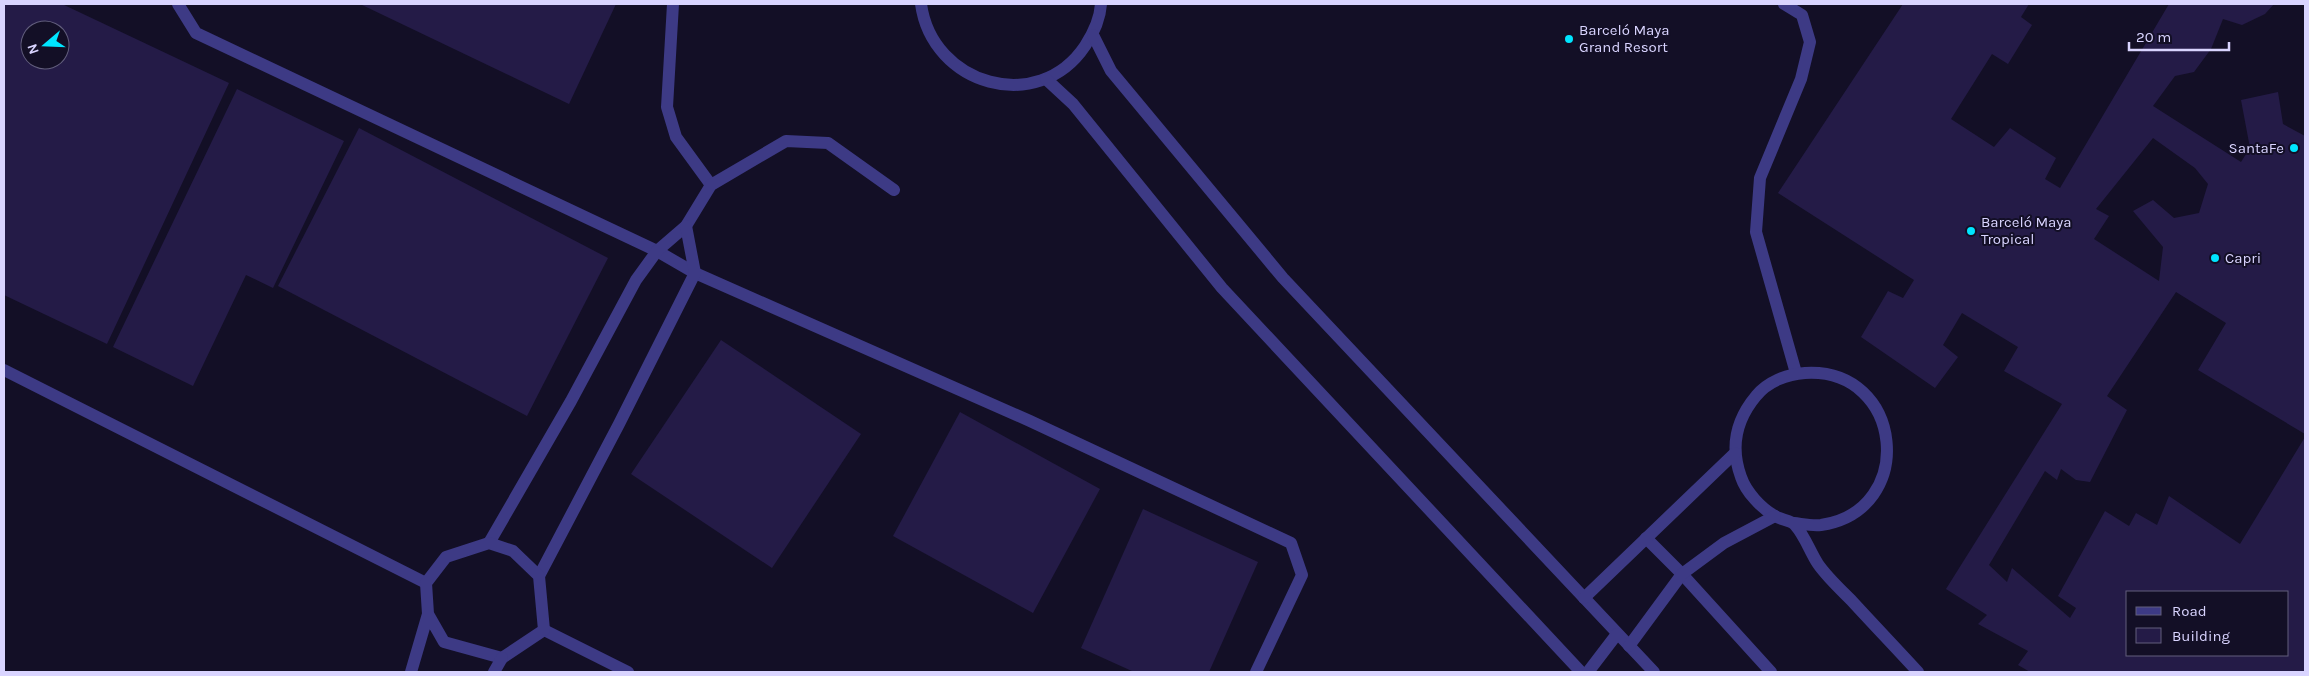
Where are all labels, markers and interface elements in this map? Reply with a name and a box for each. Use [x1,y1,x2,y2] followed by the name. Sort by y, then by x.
[20,20,70,70] north arrow
[2129,20,2229,52] scale bar
[1579,21,1670,56] place label: Barceló Maya Grand Resort
[2136,28,2171,46] text: 20 m
[1563,33,1575,45] marker: Barceló Maya Grand Resort
[24,42,43,57] text: N
[2229,139,2284,157] place label: SantaFe
[2288,142,2300,154] marker: SantaFe
[1981,213,2072,248] place label: Barceló Maya Tropical
[1965,225,1977,237] marker: Barceló Maya Tropical
[2225,249,2261,267] place label: Capri
[2209,252,2221,264] marker: Capri
[2126,591,2289,656] legend
[2172,602,2207,620] text: Road
[2172,627,2230,645] text: Building

